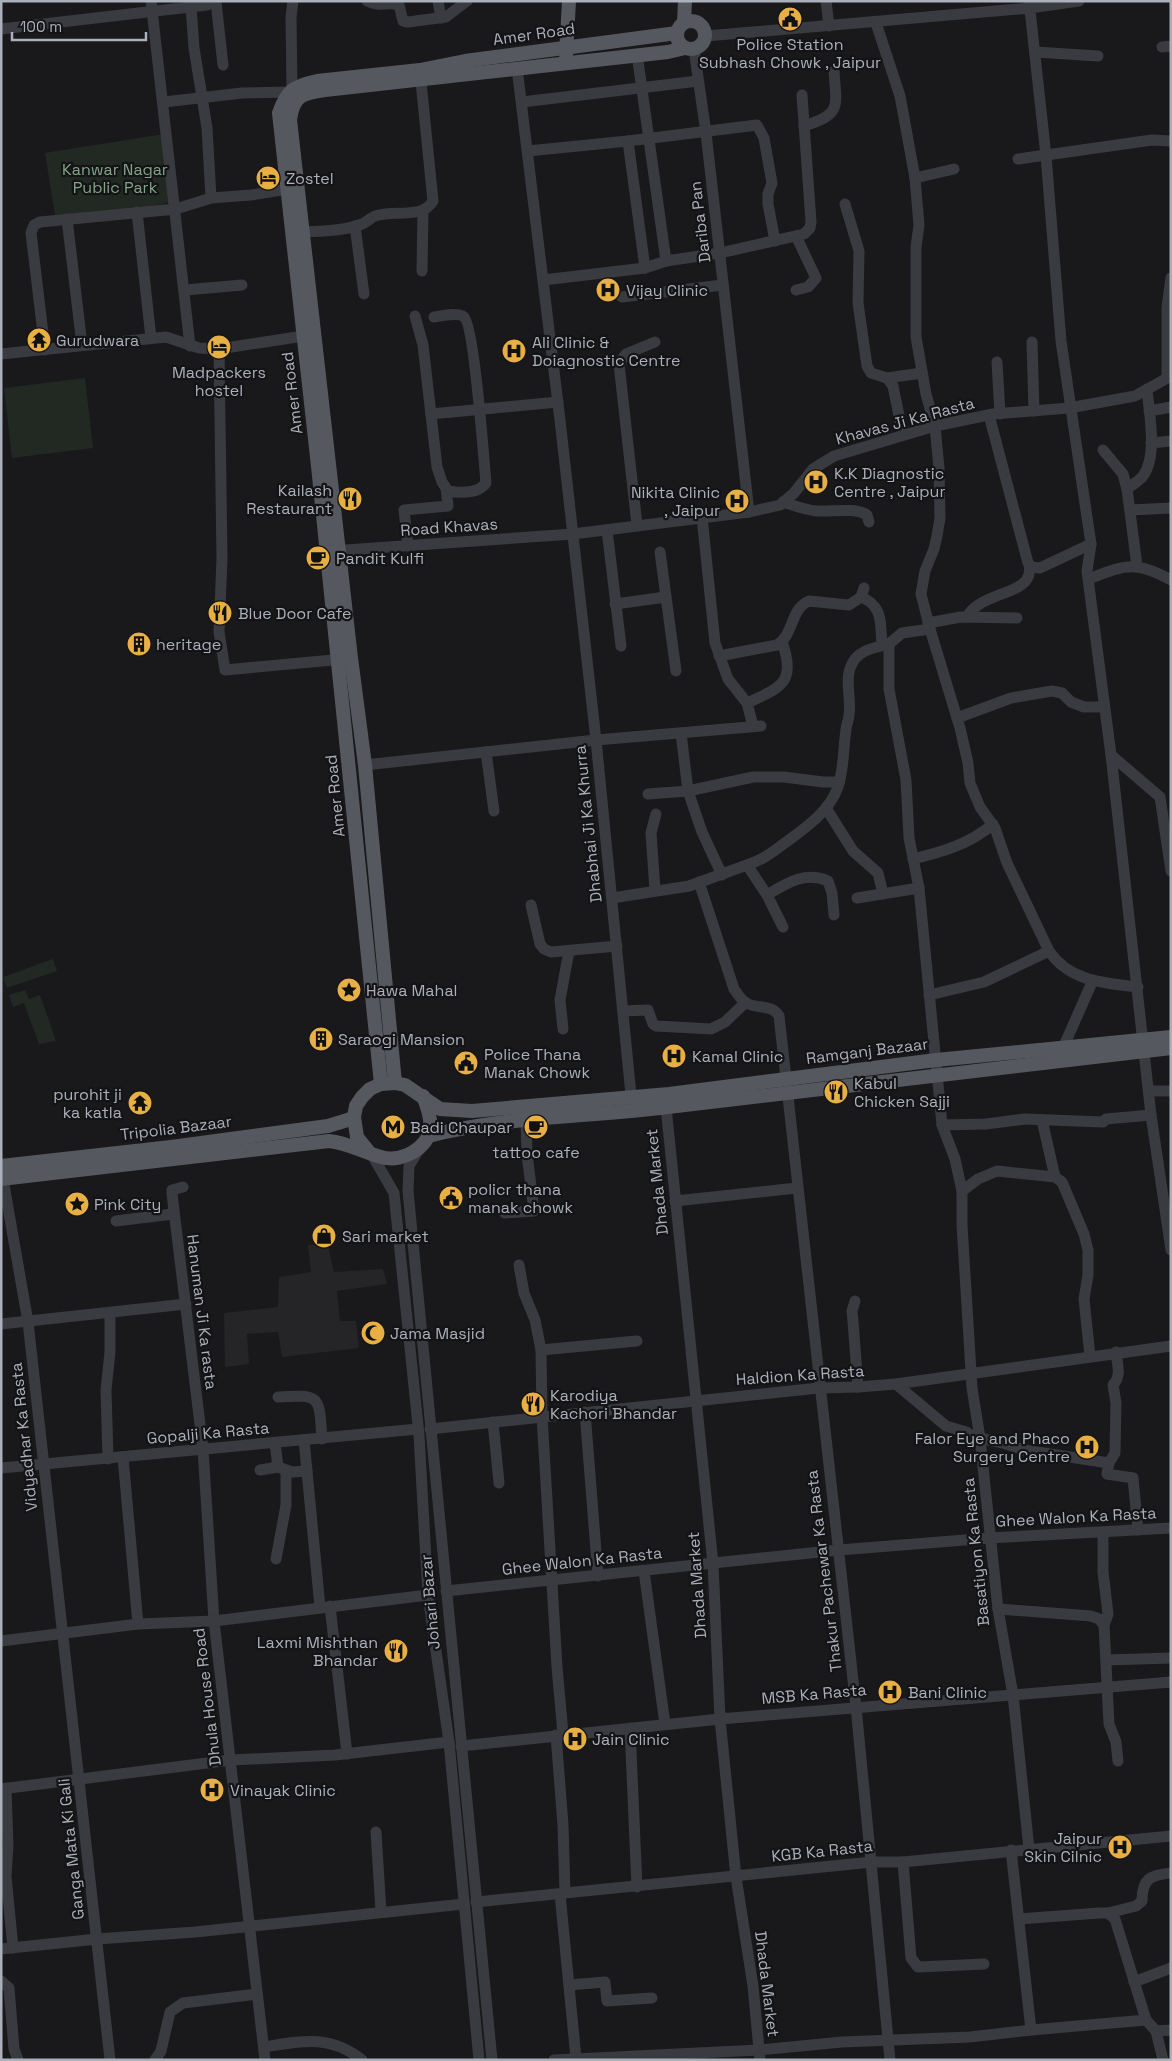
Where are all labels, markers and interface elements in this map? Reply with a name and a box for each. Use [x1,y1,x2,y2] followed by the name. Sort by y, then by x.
[777,6,803,32] public building icon: Police Station Subhash Chowk , Jaipur
[12,10,146,42] scale bar
[20,17,62,36] text: 100 m
[492,18,576,50] street label: Amer Road
[699,34,881,73] place label: Police Station Subhash Chowk , Jaipur
[62,159,168,198] park label: Kanwar Nagar Public Park
[255,165,281,191] hotel icon: Zostel
[286,168,334,189] place label: Zostel
[685,180,715,264] street label: Dariba Pan
[595,277,621,303] hospital icon: Vijay Clinic
[626,280,708,301] place label: Vijay Clinic
[26,327,52,353] temple icon: Gurudwara
[56,330,139,351] place label: Gurudwara
[532,332,680,371] place label: Ali Clinic & Doiagnostic Centre
[206,334,232,360] hotel icon: Madpackers hostel
[501,338,527,364] hospital icon: Ali Clinic & Doiagnostic Centre
[277,351,307,435] street label: Amer Road
[172,362,266,401] place label: Madpackers hostel
[833,392,977,450] street label: Khavas Ji Ka Rasta
[834,463,945,502] place label: K.K Diagnostic Centre , Jaipur
[803,469,829,495] hospital icon: K.K Diagnostic Centre , Jaipur
[246,480,332,519] place label: Kailash Restaurant
[631,482,720,521] place label: Nikita Clinic , Jaipur
[337,486,363,512] restaurant icon: Kailash Restaurant
[724,488,750,514] hospital icon: Nikita Clinic , Jaipur
[400,513,498,541] street label: Road Khavas
[305,545,331,571] cafe icon: Pandit Kulfi
[336,548,424,569] place label: Pandit Kulfi
[207,600,233,626] restaurant icon: Blue Door Cafe
[238,603,352,624] place label: Blue Door Cafe
[126,631,152,657] building icon: heritage
[156,634,221,655] place label: heritage
[569,744,607,904] street label: Dhabhai Ji Ka Khurra
[320,754,350,838] street label: Amer Road
[336,977,362,1003] place icon: Hawa Mahal
[366,980,458,1001] place label: Hawa Mahal
[308,1026,334,1052] building icon: Saraogi Mansion
[338,1029,465,1050] place label: Saraogi Mansion
[805,1033,929,1069] street label: Ramganj Bazaar
[661,1043,687,1069] hospital icon: Kamal Clinic
[484,1044,590,1083] place label: Police Thana Manak Chowk
[692,1046,783,1067] place label: Kamal Clinic
[453,1050,479,1076] public building icon: Police Thana Manak Chowk
[854,1073,950,1112] place label: Kabul Chicken Sajji
[823,1079,849,1105] restaurant icon: Kabul Chicken Sajji
[53,1084,122,1123] place label: purohit ji ka katla
[127,1090,153,1116] temple icon: purohit ji ka katla
[119,1111,233,1145] street label: Tripolia Bazaar
[380,1114,406,1140] metro station icon: Badi Chaupar
[523,1114,549,1140] cafe icon: tattoo cafe
[410,1117,512,1138] place label: Badi Chaupar
[641,1128,673,1236] street label: Dhada Market
[492,1142,580,1163] place label: tattoo cafe
[468,1179,574,1218] place label: policr thana manak chowk
[438,1185,464,1211] public building icon: policr thana manak chowk
[64,1191,90,1217] place icon: Pink City
[94,1194,161,1215] place label: Pink City
[311,1223,337,1249] shop icon: Sari market
[342,1226,429,1247] place label: Sari market
[182,1233,222,1391] street label: Hanuman Ji Ka rasta
[360,1320,386,1346] mosque icon: Jama Masjid
[390,1323,485,1344] place label: Jama Masjid
[735,1360,865,1390] street label: Haldion Ka Rasta
[6,1362,42,1512] street label: Vidyadhar Ka Rasta
[550,1385,677,1424] place label: Karodiya Kachori Bhandar
[520,1391,546,1417] restaurant icon: Karodiya Kachori Bhandar
[146,1417,270,1449] street label: Gopalji Ka Rasta
[915,1428,1070,1467] place label: Falor Eye and Phaco Surgery Centre
[1074,1434,1100,1460] hospital icon: Falor Eye and Phaco Surgery Centre
[801,1469,847,1673] street label: Thakur Pachewar Ka Rasta
[958,1477,994,1627] street label: Basatiyon Ka Rasta
[995,1502,1157,1532] street label: Ghee Walon Ka Rasta
[683,1531,711,1639] street label: Dhada Market
[501,1542,663,1580] street label: Ghee Walon Ka Rasta
[415,1554,445,1650] street label: Johari Bazar
[188,1627,226,1767] street label: Dhula House Road
[257,1632,378,1671] place label: Laxmi Mishthan Bhandar
[383,1638,409,1664] restaurant icon: Laxmi Mishthan Bhandar
[761,1679,867,1709] street label: MSB Ka Rasta
[877,1679,903,1705] hospital icon: Bani Clinic
[908,1682,987,1703] place label: Bani Clinic
[562,1726,588,1752] hospital icon: Jain Clinic
[592,1729,670,1750] place label: Jain Clinic
[53,1777,89,1921] street label: Ganga Mata Ki Gali
[199,1777,225,1803] hospital icon: Vinayak Clinic
[230,1780,336,1801] place label: Vinayak Clinic
[1024,1828,1102,1867] place label: Jaipur Skin Cilnic
[1107,1834,1133,1860] hospital icon: Jaipur Skin Cilnic
[770,1835,874,1867] street label: KGB Ka Rasta
[750,1930,784,2038] street label: Dhada Market

